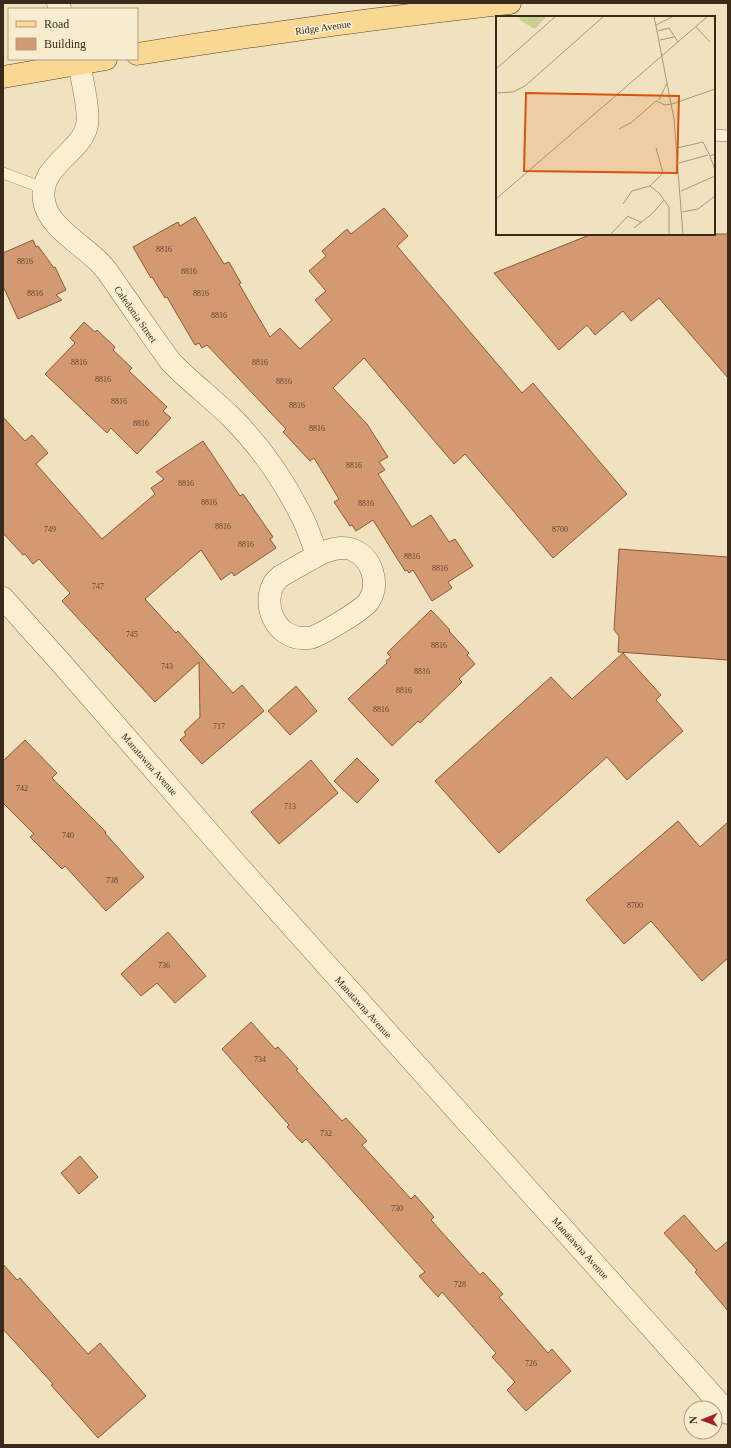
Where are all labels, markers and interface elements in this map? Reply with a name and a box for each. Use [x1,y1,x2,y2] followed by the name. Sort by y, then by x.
[8,8,138,60] legend
[496,16,715,235] inset map
[44,17,69,31] text: Road
[294,18,352,37] street label: Ridge Avenue
[44,37,86,51] text: Building
[156,245,172,254] house number: 8816
[17,257,33,266] house number: 8816
[181,267,197,276] house number: 8816
[112,284,159,345] street label: Caledonia Street
[27,289,43,298] house number: 8816
[193,289,209,298] house number: 8816
[211,311,227,320] house number: 8816
[71,358,87,367] house number: 8816
[252,358,268,367] house number: 8816
[95,375,111,384] house number: 8816
[276,377,292,386] house number: 8816
[111,397,127,406] house number: 8816
[289,401,305,410] house number: 8816
[133,419,149,428] house number: 8816
[309,424,325,433] house number: 8816
[346,461,362,470] house number: 8816
[178,479,194,488] house number: 8816
[201,498,217,507] house number: 8816
[358,499,374,508] house number: 8816
[215,522,231,531] house number: 8816
[44,525,56,534] house number: 749
[552,525,568,534] house number: 8700
[238,540,254,549] house number: 8816
[404,552,420,561] house number: 8816
[432,564,448,573] house number: 8816
[92,582,104,591] house number: 747
[126,630,138,639] house number: 745
[431,641,447,650] house number: 8816
[161,662,173,671] house number: 743
[414,667,430,676] house number: 8816
[396,686,412,695] house number: 8816
[373,705,389,714] house number: 8816
[213,722,225,731] house number: 717
[120,731,180,798] street label: Manatawna Avenue
[16,784,28,793] house number: 742
[284,802,296,811] house number: 713
[62,831,74,840] house number: 740
[106,876,118,885] house number: 738
[627,901,643,910] house number: 8700
[158,961,170,970] house number: 736
[333,974,395,1041] street label: Manatawna Avenue
[254,1055,266,1064] house number: 734
[320,1129,332,1138] house number: 732
[391,1204,403,1213] house number: 730
[550,1215,612,1282] street label: Manatawna Avenue
[454,1280,466,1289] house number: 728
[525,1359,537,1368] house number: 726
[683,1400,723,1440] north arrow
[687,1416,699,1424] text: N

